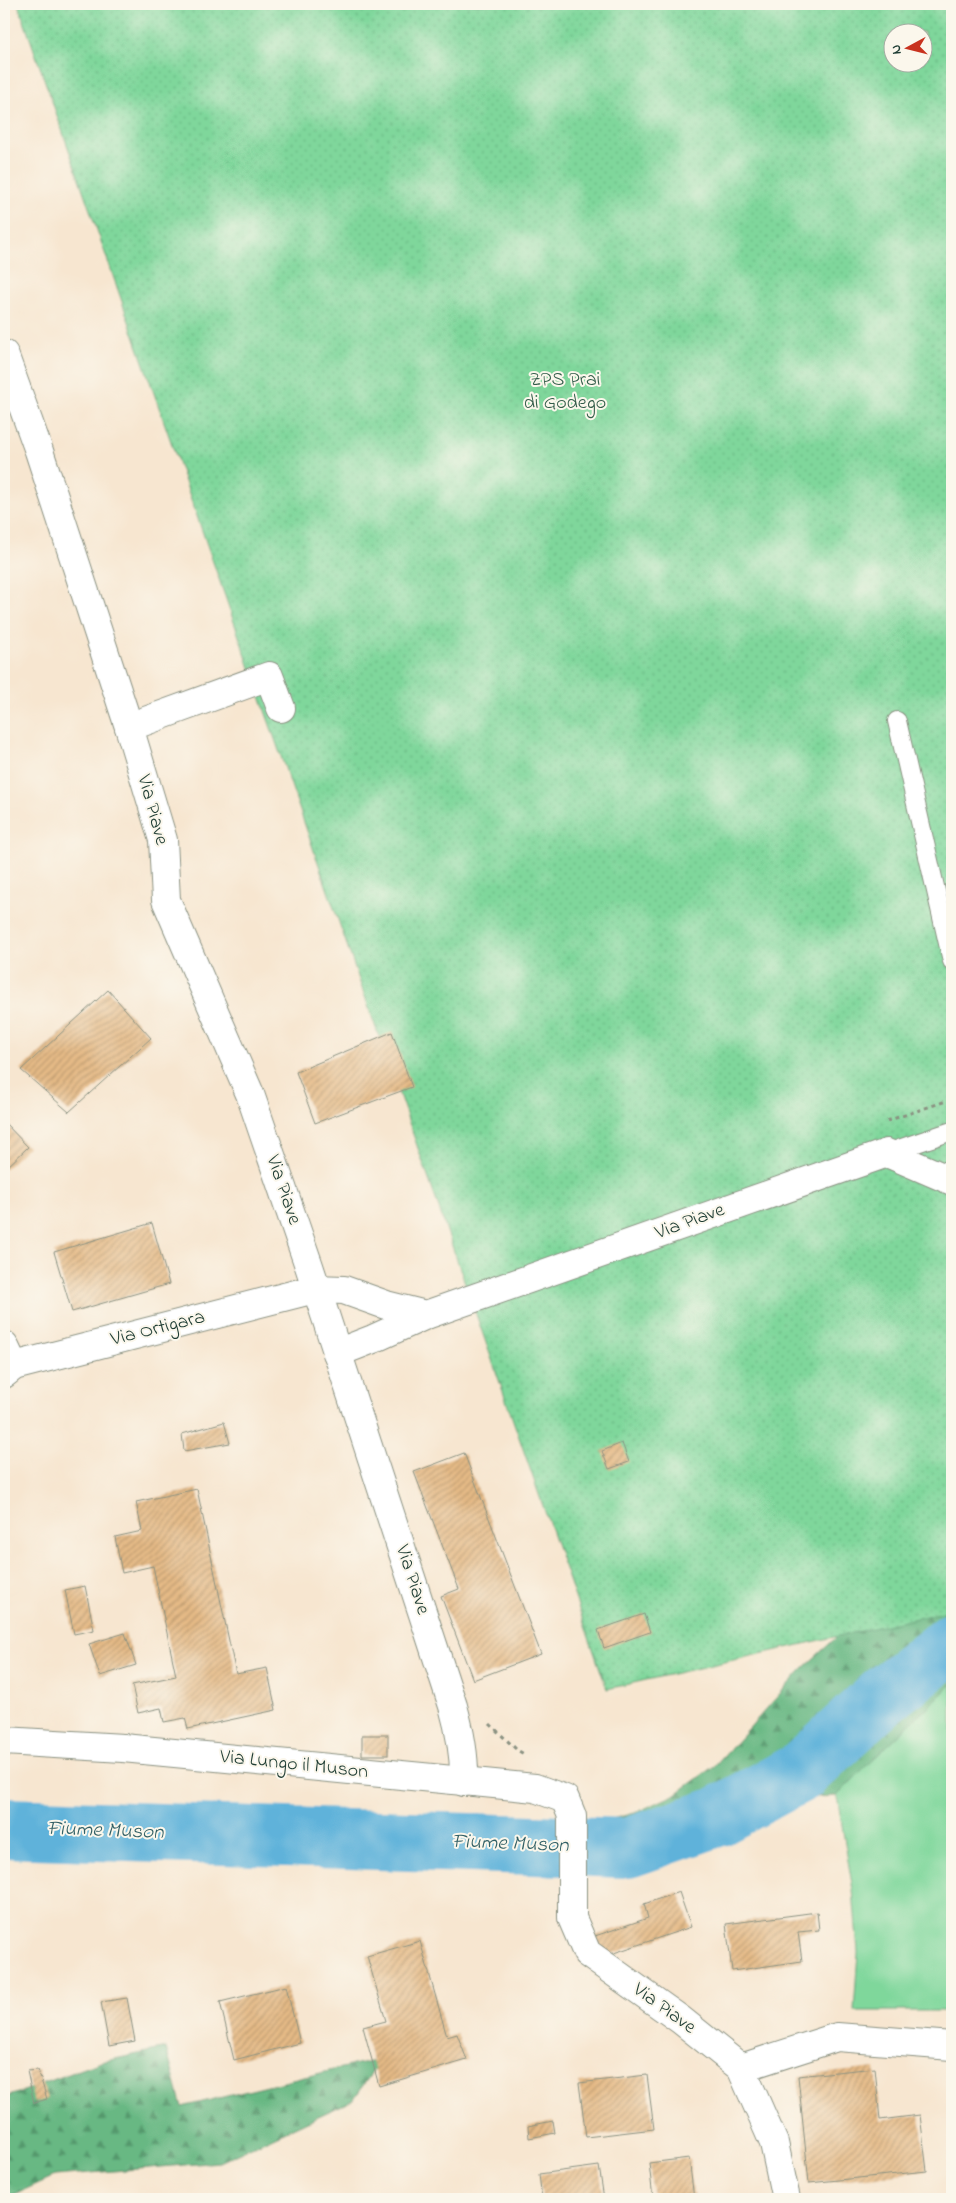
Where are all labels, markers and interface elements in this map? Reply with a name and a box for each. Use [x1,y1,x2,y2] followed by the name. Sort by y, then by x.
[884,22,934,72] north arrow
[886,43,908,55] text: N
[524,366,606,419] park label: ZPS Prai di Godego
[128,771,175,848] street label: Via Piave
[257,1150,308,1229] street label: Via Piave
[650,1196,729,1248] street label: Via Piave
[107,1303,208,1356] street label: Via Ortigara
[387,1540,437,1619] street label: Via Piave
[217,1743,370,1788] street label: Via Lungo il Muson
[46,1814,165,1848] water label: Fiume Muson
[451,1827,570,1861] water label: Fiume Muson
[626,1976,702,2042] street label: Via Piave

